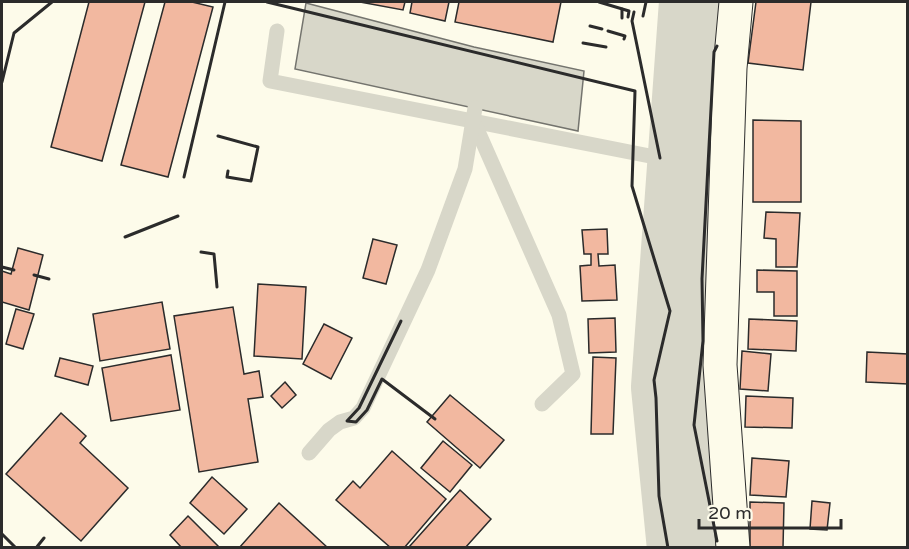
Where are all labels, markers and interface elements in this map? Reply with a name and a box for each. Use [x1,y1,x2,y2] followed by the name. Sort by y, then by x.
[699,492,842,530] scale bar
[708,502,752,524] text: 20 m

